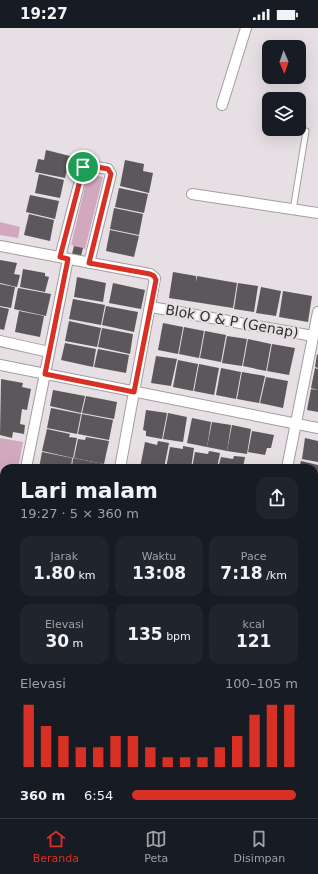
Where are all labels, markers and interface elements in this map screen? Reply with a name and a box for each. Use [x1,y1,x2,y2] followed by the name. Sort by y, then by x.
[20,5,68,23] text: 19:27
[262,40,306,84] north arrow
[262,40,306,136] map controls
[262,92,306,136] button: layers
[66,150,100,184] pin
[72,156,94,178] icon: arrive
[164,301,300,341] street label: Blok O & P (Genap)
[256,477,298,519] button: share
[20,478,158,503] text: Lari malam
[20,506,139,521] text: 19:27 · 5 × 360 m
[51,550,78,563] text: Jarak
[142,550,176,563] text: Waktu
[241,550,267,563] text: Pace
[33,563,75,583] text: 1.80
[132,563,186,583] text: 13:08
[220,563,263,583] text: 7:18
[75,569,96,582] text: km
[263,569,287,582] text: /km
[45,618,84,631] text: Elevasi
[243,618,265,631] text: kcal
[127,624,163,644] text: 135
[163,630,191,643] text: bpm
[45,631,69,651] text: 30
[236,631,271,651] text: 121
[69,637,83,650] text: m
[20,676,66,691] text: Elevasi
[225,676,298,691] text: 100–105 m
[20,788,65,803] text: 360 m
[84,788,113,803] text: 6:54
[33,828,79,865] tab: Beranda
[144,828,168,865] tab: Peta
[234,828,285,865] tab: Disimpan

